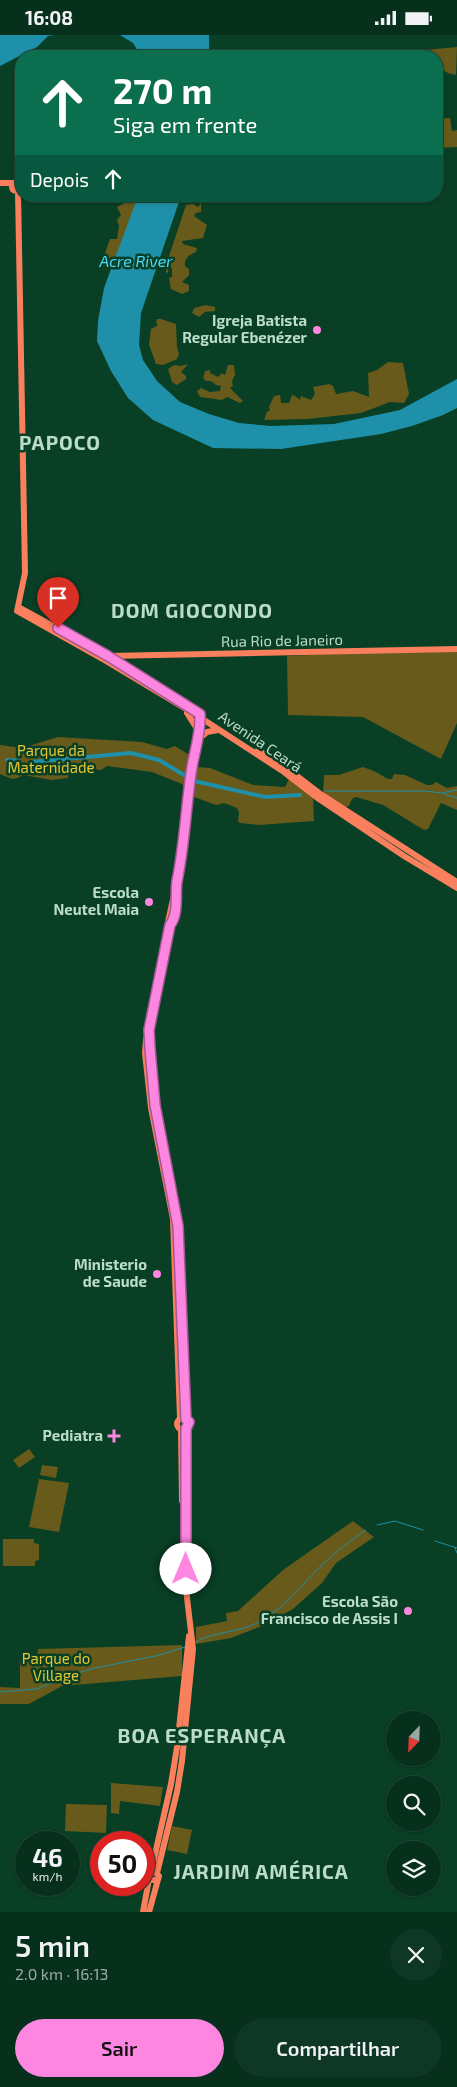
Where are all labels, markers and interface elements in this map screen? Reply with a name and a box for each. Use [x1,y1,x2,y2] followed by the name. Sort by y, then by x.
[25,6,73,29] text: 16:08
[113,69,212,111] text: 270 m
[30,70,95,135] icon: ahead
[113,111,257,137] text: Siga em frente
[99,165,127,193] icon: ahead
[30,168,89,191] text: Depois
[98,251,173,270] water label: Acre River
[182,311,308,346] place label: Igreja Batista Regular Ebenézer
[311,324,323,336] marker: Igreja Batista Regular Ebenézer
[19,430,101,454] district label: PAPOCO
[37,577,79,628] pin
[44,584,72,612] icon: arrive
[111,598,273,622] district label: DOM GIOCONDO
[221,630,343,650] street label: Rua Rio de Janeiro
[215,707,306,776] street label: Avenida Ceará
[7,741,95,776] park label: Parque da Maternidade
[53,883,139,918] place label: Escola Neutel Maia
[143,896,155,908] marker: Escola Neutel Maia
[74,1255,147,1290] place label: Ministerio de Saude
[151,1268,163,1280] marker: Ministerio de Saude
[43,1426,103,1444] place label: Pediatra
[107,1429,121,1443] marker: Pediatra
[159,1542,211,1594] position arrow
[261,1592,398,1627] place label: Escola São Francisco de Assis I
[402,1605,414,1617] marker: Escola São Francisco de Assis I
[22,1649,90,1684] park label: Parque do Village
[386,1711,441,1766] north arrow
[386,1711,441,1896] map controls
[118,1723,286,1748] district label: BOA ESPERANÇA
[386,1776,441,1831] button: search
[90,1831,155,1896] speed limit sign: 50
[386,1841,441,1896] button: layers
[32,1842,63,1872] text: 46
[173,1859,349,1883] district label: JARDIM AMÉRICA
[33,1869,62,1883] text: km/h
[15,1927,90,1963] text: 5 min
[390,1929,442,1981] button: close
[15,1964,109,1983] text: 2.0 km · 16:13
[15,2019,224,2077] button: Sair
[234,2019,442,2077] button: Compartilhar

